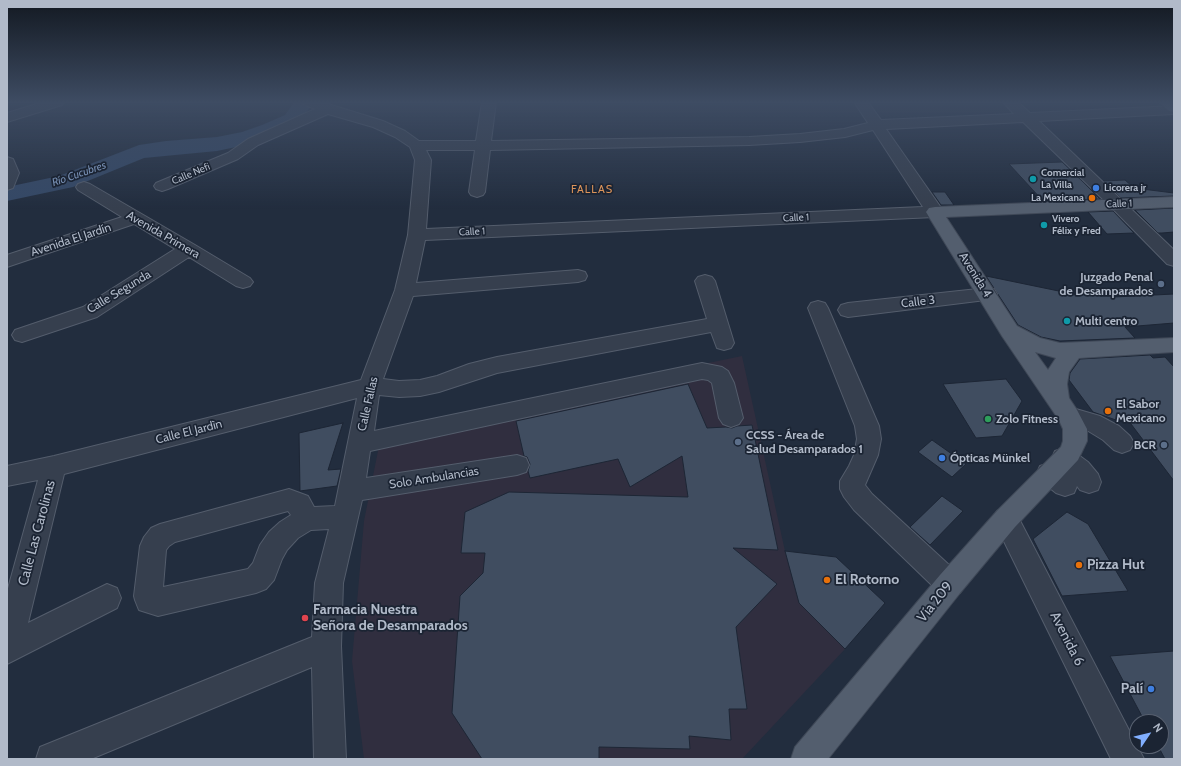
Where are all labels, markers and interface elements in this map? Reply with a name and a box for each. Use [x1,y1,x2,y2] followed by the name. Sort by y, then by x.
[50,159,108,189] water label: Río Cucubres
[170,161,212,187] street label: Calle Nefi
[1041,167,1084,190] place label: Comercial La Villa
[1028,174,1038,184] marker: Comercial La Villa
[1104,182,1146,194] place label: Licorera jr
[571,183,613,197] district label: FALLAS
[1091,183,1101,193] marker: Licorera jr
[1031,192,1084,204] place label: La Mexicana
[1087,193,1097,203] marker: La Mexicana
[1106,198,1132,210] street label: Calle 1
[124,208,202,262] street label: Avenida Primera
[783,211,809,225] street label: Calle 1
[1052,213,1101,236] place label: Vivero Félix y Fred
[29,220,113,260] street label: Avenida El Jardín
[1039,220,1049,230] marker: Vivero Félix y Fred
[459,225,485,239] street label: Calle 1
[956,250,994,300] street label: Avenida 4
[84,267,154,317] street label: Calle Segunda
[1060,270,1153,298] place label: Juzgado Penal de Desamparados
[1156,279,1166,289] marker: Juzgado Penal de Desamparados
[900,293,936,311] street label: Calle 3
[1075,314,1137,328] place label: Multi centro
[1062,316,1072,326] marker: Multi centro
[355,375,381,433] street label: Calle Fallas
[1116,397,1166,425] place label: El Sabor Mexicano
[1103,406,1113,416] marker: El Sabor Mexicano
[996,412,1058,426] place label: Zolo Fitness
[983,414,993,424] marker: Zolo Fitness
[154,417,224,447] street label: Calle El Jardìn
[746,428,863,456] place label: CCSS - Área de Salud Desamparados 1
[733,437,743,447] marker: CCSS - Área de Salud Desamparados 1
[1134,438,1156,452] place label: BCR
[1159,440,1169,450] marker: BCR
[950,451,1030,465] place label: Ópticas Münkel
[937,453,947,463] marker: Ópticas Münkel
[388,464,480,492] street label: Solo Ambulancias
[15,478,59,588] street label: Calle Las Carolinas
[1087,557,1145,573] place label: Pizza Hut
[1074,560,1084,570] marker: Pizza Hut
[835,572,899,588] place label: El Rotorno
[822,575,832,585] marker: El Rotorno
[914,578,956,626] street label: Vía 209
[313,602,468,634] place label: Farmacia Nuestra Señora de Desamparados
[1046,609,1088,669] street label: Avenida 6
[300,613,310,623] marker: Farmacia Nuestra Señora de Desamparados
[1121,681,1143,697] place label: Palí
[1146,684,1156,694] marker: Palí
[1129,714,1169,754] north arrow
[1150,720,1166,735] text: N

